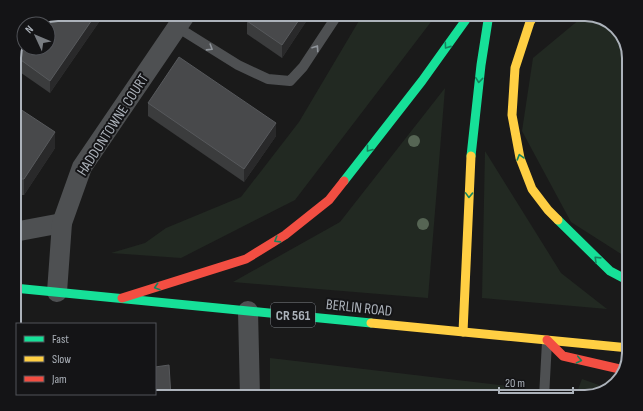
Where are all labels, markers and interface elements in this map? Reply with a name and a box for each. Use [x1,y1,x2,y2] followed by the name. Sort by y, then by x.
[16,16,56,56] north arrow
[22,23,36,36] text: N
[445,41,452,48] one-way arrow
[206,43,213,50] one-way arrow
[311,45,318,52] one-way arrow
[73,70,153,180] street label: HADDONTOWNE COURT
[475,77,484,83] one-way arrow
[366,145,373,152] one-way arrow
[516,154,525,161] one-way arrow
[465,192,473,198] one-way arrow
[274,235,281,243] one-way arrow
[594,256,602,264] one-way arrow
[153,282,160,291] one-way arrow
[325,295,393,321] street label: BERLIN ROAD
[271,303,315,327] road number: CR 561
[16,323,156,395] legend
[52,332,69,347] text: Fast
[52,352,71,367] text: Slow
[576,355,582,363] one-way arrow
[499,369,573,395] scale bar
[51,372,67,387] text: Jam
[505,376,525,391] text: 20 m

